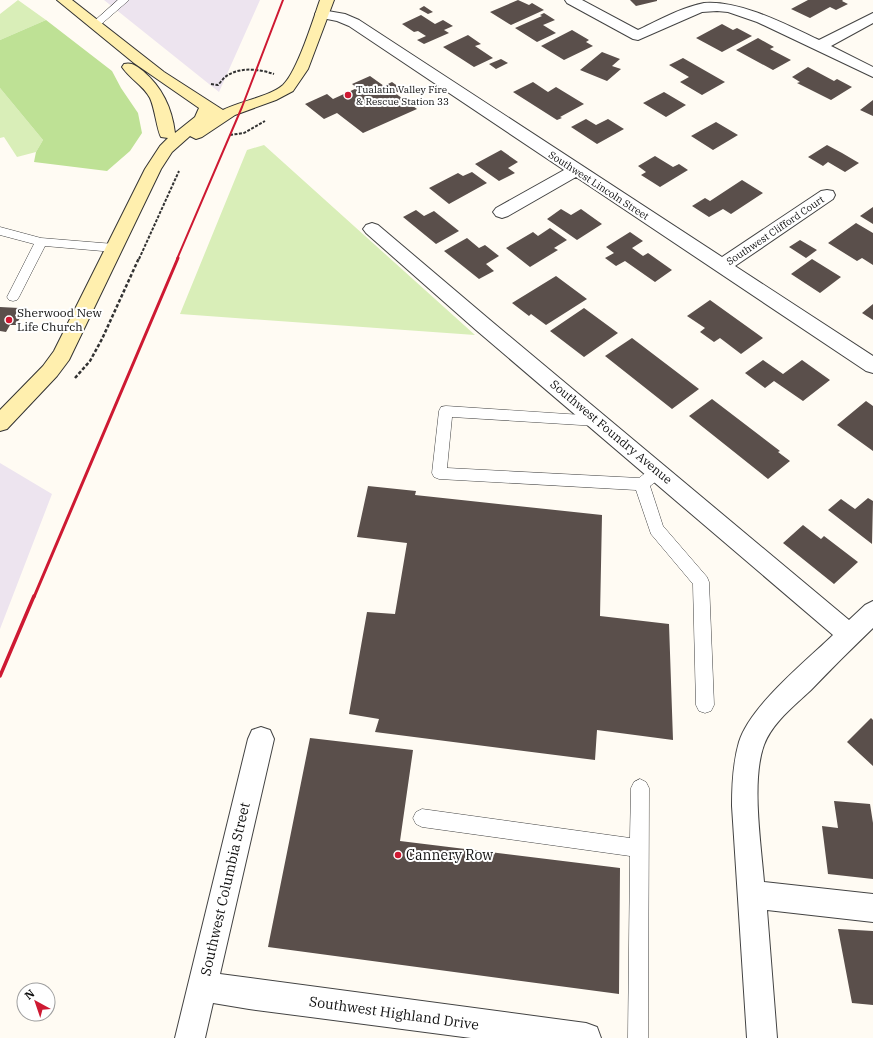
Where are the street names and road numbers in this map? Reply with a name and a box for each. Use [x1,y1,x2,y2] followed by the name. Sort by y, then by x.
[546,148,652,223] street label: Southwest Lincoln Street
[724,193,827,268] street label: Southwest Clifford Court
[547,376,675,487] street label: Southwest Foundry Avenue
[196,800,254,978] street label: Southwest Columbia Street
[308,992,480,1034] street label: Southwest Highland Drive

